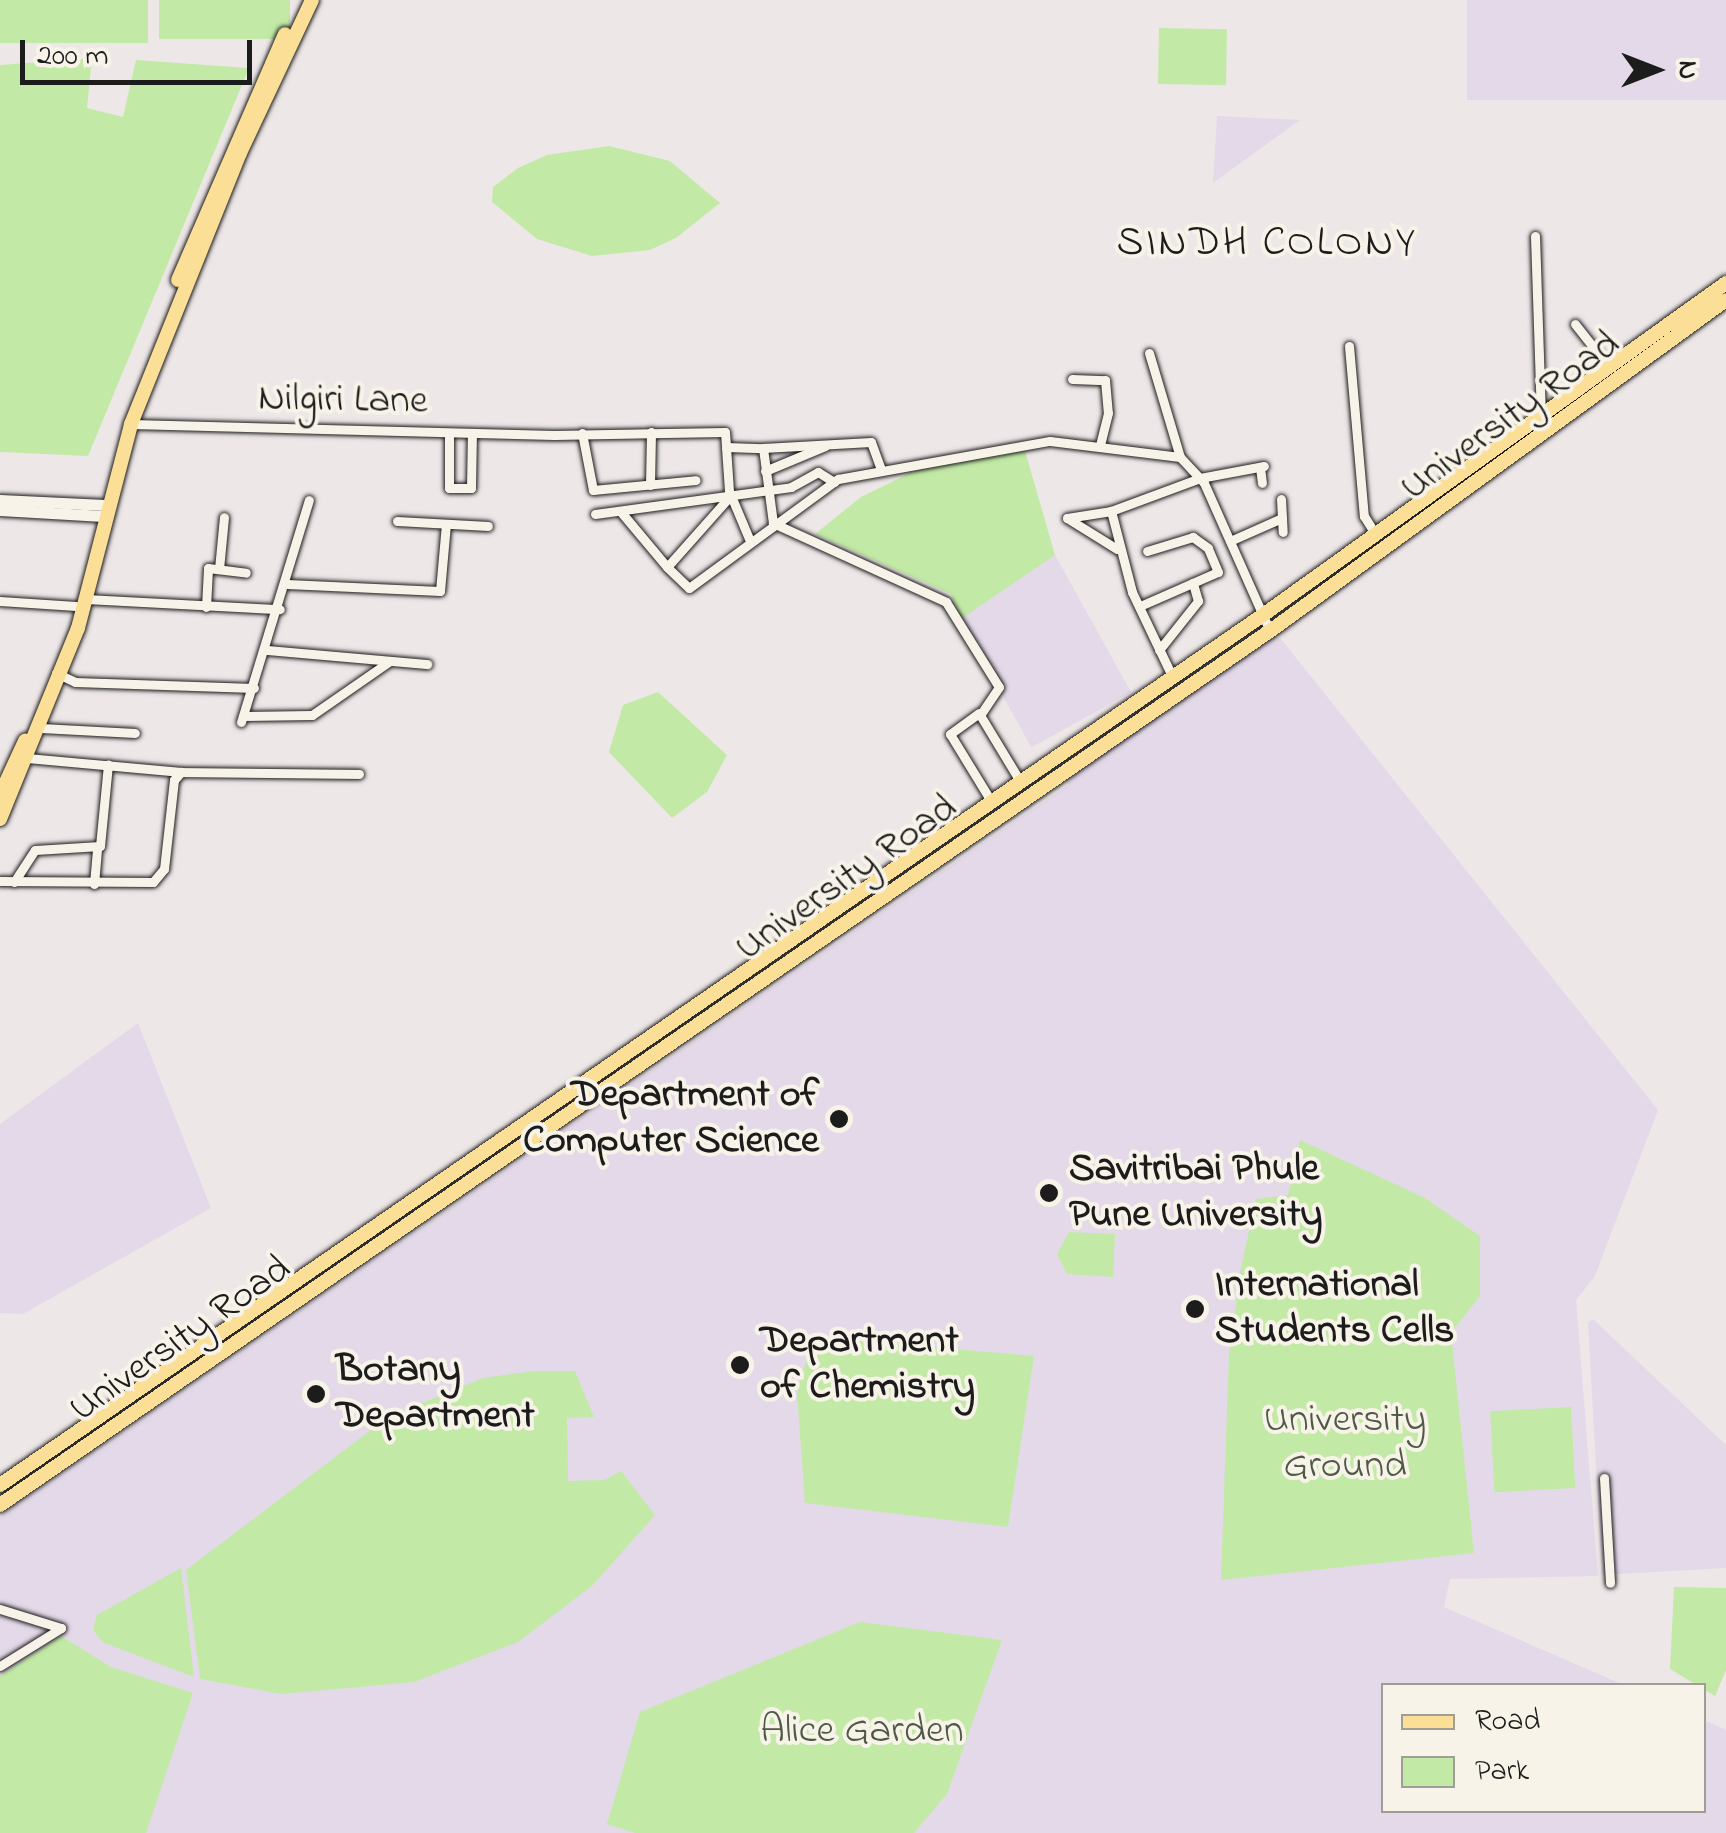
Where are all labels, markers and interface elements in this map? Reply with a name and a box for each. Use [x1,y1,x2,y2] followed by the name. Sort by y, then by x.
[25,20,258,82] scale bar
[1606,20,1706,120] north arrow
[37,35,109,79] text: 200 m
[1666,61,1707,79] text: N
[1116,219,1418,269] district label: SINDH COLONY
[1392,321,1630,513] street label: University Road
[258,376,428,426] street label: Nilgiri Lane
[727,785,967,973] street label: University Road
[523,1072,819,1166] place label: Department of Computer Science
[828,1108,850,1130] marker: Department of Computer Science
[1069,1146,1323,1240] place label: Savitribai Phule Pune University
[1038,1182,1060,1204] marker: Savitribai Phule Pune University
[61,1246,301,1434] street label: University Road
[1215,1262,1454,1356] place label: International Students Cells
[1184,1298,1206,1320] marker: International Students Cells
[760,1318,975,1412] place label: Department of Chemistry
[336,1347,535,1441] place label: Botany Department
[729,1354,751,1376] marker: Department of Chemistry
[305,1383,327,1405] marker: Botany Department
[1264,1397,1426,1491] park label: University Ground
[1381,1683,1706,1813] legend
[1475,1700,1540,1744] text: Road
[760,1708,964,1756] park label: Alice Garden
[1475,1750,1529,1794] text: Park

